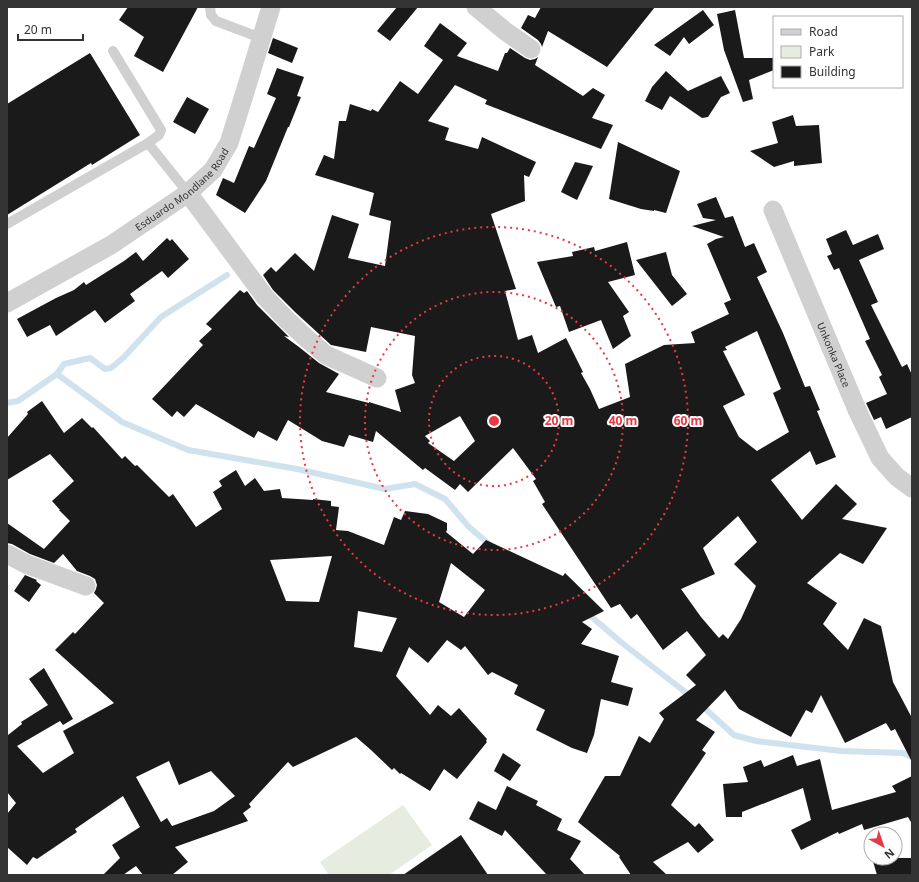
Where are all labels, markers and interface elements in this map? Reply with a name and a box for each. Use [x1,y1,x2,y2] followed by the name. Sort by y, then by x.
[18,16,83,42] scale bar
[773,16,903,88] legend
[24,21,52,38] text: 20 m
[809,23,838,40] text: Road
[809,43,835,60] text: Park
[809,63,856,80] text: Building
[132,145,232,234] street label: Esduardo Mondlane Road
[814,320,854,390] street label: Unkonka Place
[545,412,573,429] text: 20 m
[609,412,637,429] text: 40 m
[674,412,702,429] text: 60 m
[487,414,501,428] centre of rings
[863,826,903,866] north arrow
[881,845,898,863] text: N

